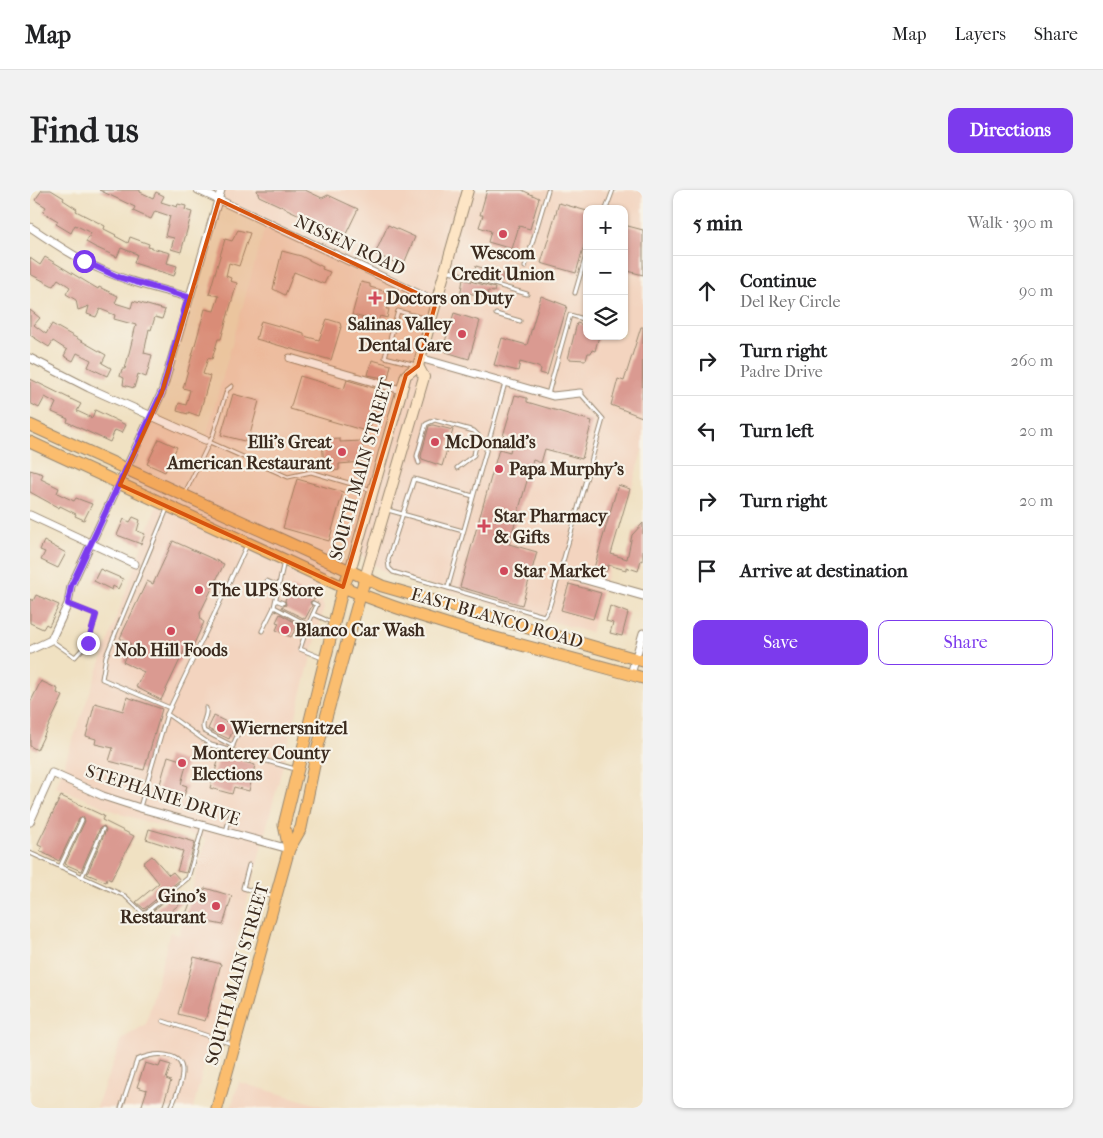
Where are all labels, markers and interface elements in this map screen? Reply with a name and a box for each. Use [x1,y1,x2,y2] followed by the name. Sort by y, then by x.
[25,21,71,49] text: Map
[892,24,926,45] text: Map
[954,24,1006,45] text: Layers
[1034,24,1078,45] text: Share
[948,108,1073,153] button: Directions
[30,110,139,151] text: Find us
[583,205,628,340] map controls
[583,205,628,250] button: +
[291,211,408,280] street label: NISSEN ROAD
[693,211,742,235] text: 5 min
[968,213,1053,232] text: Walk · 390 m
[497,228,509,240] marker: Wescom Credit Union
[452,243,555,285] place label: Wescom Credit Union
[73,250,96,273] route start
[583,250,628,295] button: −
[740,270,816,292] text: Continue
[693,277,721,305] icon: ahead
[1019,281,1053,300] text: 90 m
[386,288,515,309] place label: Doctors on Duty
[368,291,382,305] marker: Doctors on Duty
[740,292,840,311] text: Del Rey Circle
[583,295,628,340] button: layers
[348,314,453,356] place label: Salinas Valley Dental Care
[456,328,468,340] marker: Salinas Valley Dental Care
[740,340,827,362] text: Turn right
[693,347,721,375] icon: right
[1011,351,1053,370] text: 260 m
[740,362,823,381] text: Padre Drive
[325,375,398,563] street label: SOUTH MAIN STREET
[693,417,721,445] icon: left
[740,420,814,442] text: Turn left
[1019,421,1053,440] text: 20 m
[166,432,333,474] place label: Elli's Great American Restaurant
[444,432,536,453] place label: McDonald's
[429,436,441,448] marker: McDonald's
[336,446,348,458] marker: Elli's Great American Restaurant
[509,459,624,480] place label: Papa Murphy's
[493,463,505,475] marker: Papa Murphy's
[693,487,721,515] icon: right
[740,490,827,512] text: Turn right
[1019,491,1053,510] text: 20 m
[494,506,609,548] place label: Star Pharmacy & Gifts
[478,520,490,532] marker: Star Pharmacy & Gifts
[693,557,721,585] icon: arrive
[740,560,908,582] text: Arrive at destination
[514,561,607,582] place label: Star Market
[498,565,510,577] marker: Star Market
[208,580,324,601] place label: The UPS Store
[193,584,205,596] marker: The UPS Store
[408,584,585,653] street label: EAST BLANCO ROAD
[295,620,426,641] place label: Blanco Car Wash
[693,620,868,665] button: Save
[878,620,1053,665] button: Share
[279,624,291,636] marker: Blanco Car Wash
[165,625,177,637] marker: Nob Hill Foods
[77,632,100,655] route end
[114,640,228,661] place label: Nob Hill Foods
[230,718,349,739] place label: Wiernersnitzel
[215,722,227,734] marker: Wiernersnitzel
[191,743,332,785] place label: Monterey County Elections
[176,757,188,769] marker: Monterey County Elections
[83,761,243,830] street label: STEPHANIE DRIVE
[201,880,274,1068] street label: SOUTH MAIN STREET
[120,886,207,928] place label: Gino's Restaurant
[210,900,222,912] marker: Gino's Restaurant

